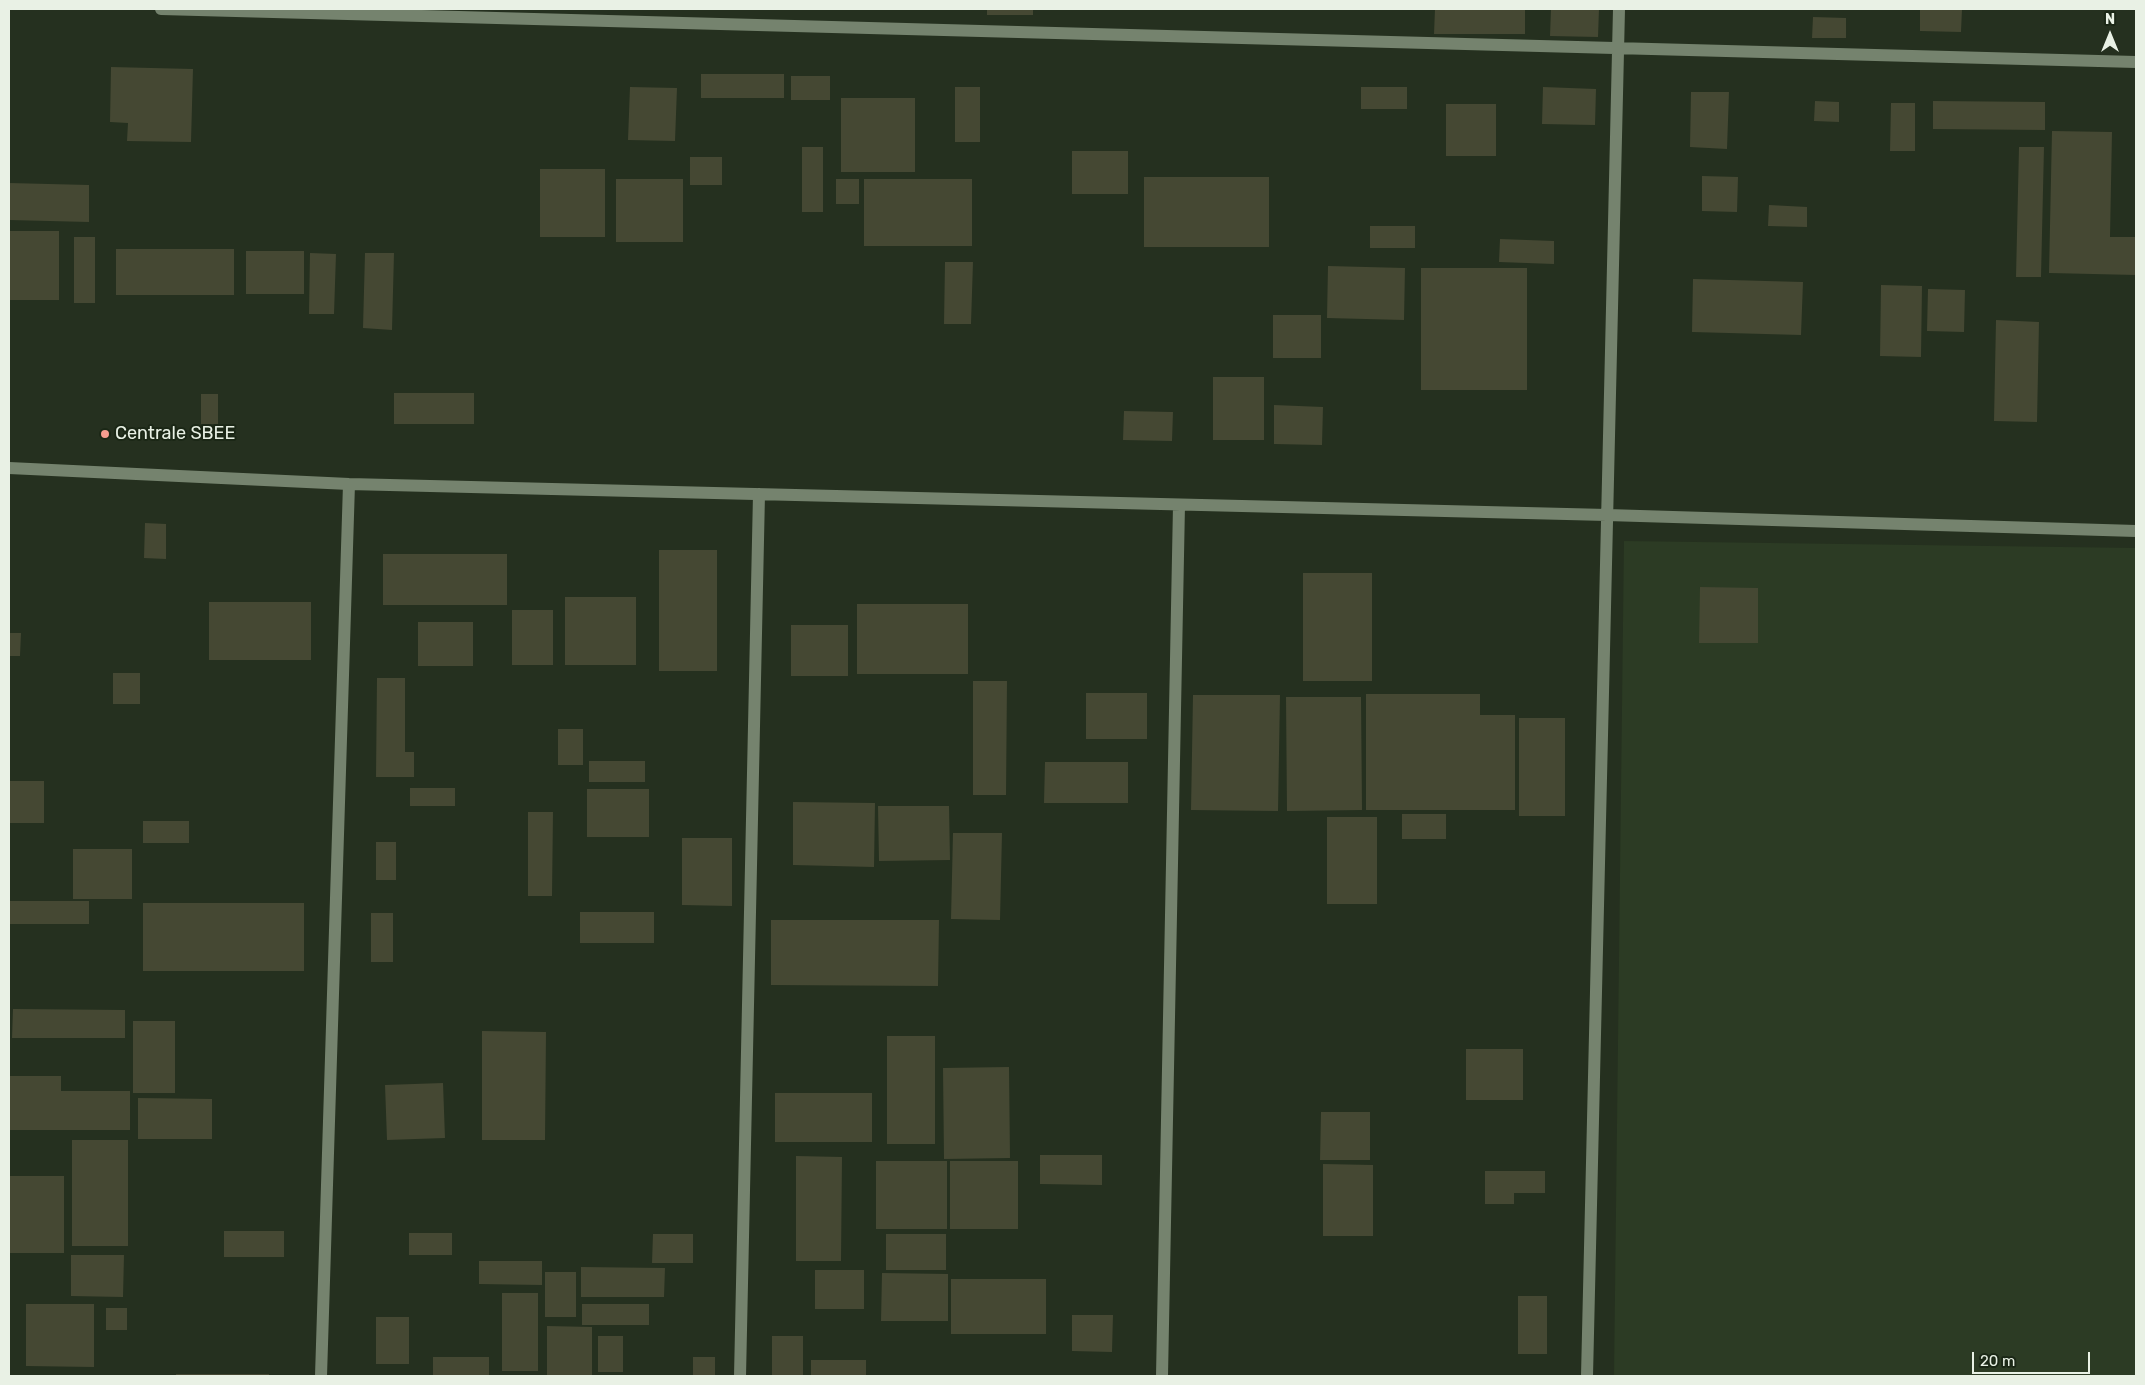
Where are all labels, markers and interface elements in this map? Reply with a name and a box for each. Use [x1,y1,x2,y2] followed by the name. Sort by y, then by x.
[2085,10,2135,60] north arrow
[2105,11,2115,28] text: N
[115,423,235,445] place label: Centrale SBEE
[99,428,111,440] marker: Centrale SBEE
[1975,1342,2092,1374] scale bar
[1980,1352,2015,1370] text: 20 m

